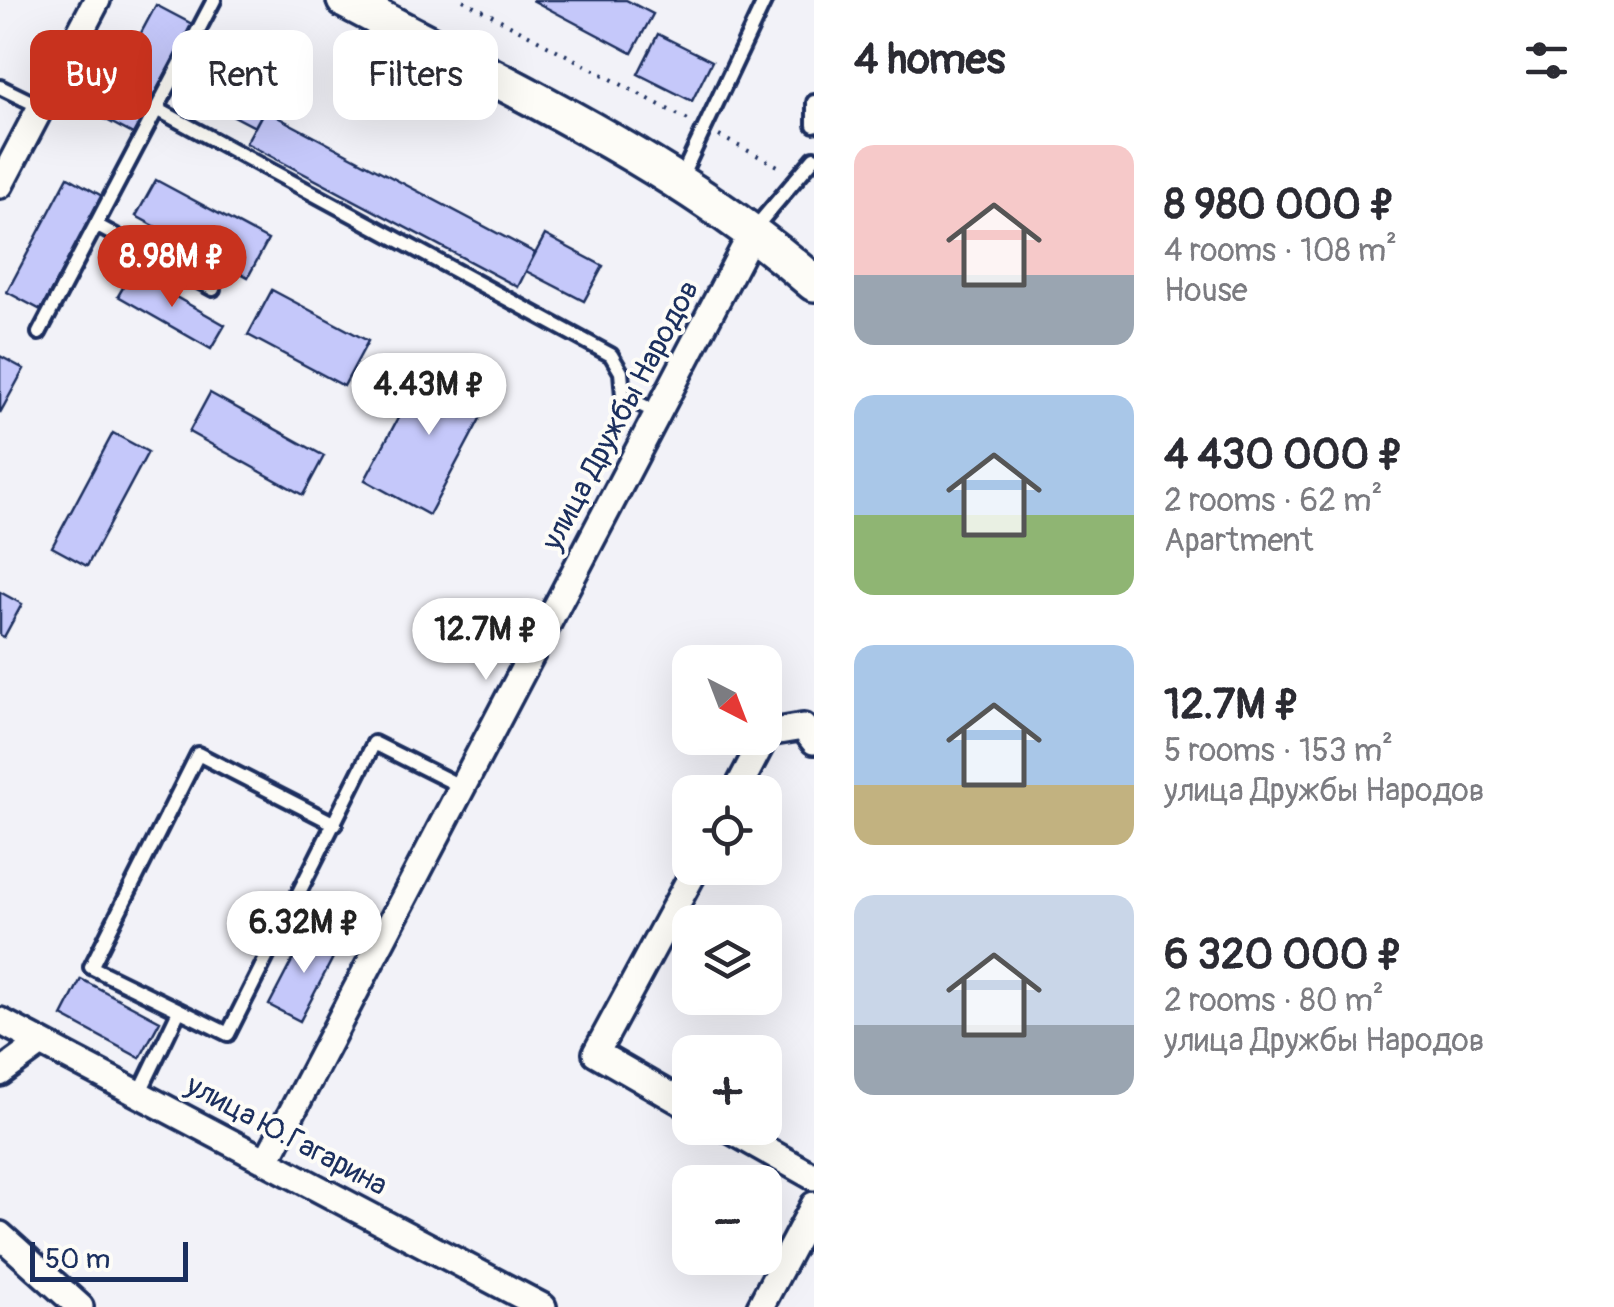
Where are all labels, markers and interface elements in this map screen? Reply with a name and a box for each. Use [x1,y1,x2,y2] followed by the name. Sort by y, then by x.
[30,30,152,120] chip: Buy
[172,30,313,120] chip: Rent
[333,30,498,120] chip: Filters
[1519,33,1574,88] icon: filters
[854,34,1005,86] text: 4 homes
[1164,179,1395,231] text: 8 980 000 ₽
[934,185,1054,305] icon: home
[80,225,264,310] pin: 8.98M ₽
[1164,231,1397,271] text: 4 rooms · 108 m²
[120,237,224,277] text: 8.98M ₽
[1164,271,1248,311] text: House
[533,274,707,557] street label: улица Дружбы Народов
[337,353,521,438] pin: 4.43M ₽
[373,365,485,405] text: 4.43M ₽
[1164,429,1403,481] text: 4 430 000 ₽
[934,435,1054,555] icon: home
[1164,481,1382,521] text: 2 rooms · 62 m²
[1164,521,1313,561] text: Apartment
[394,598,578,683] pin: 12.7M ₽
[434,610,538,650] text: 12.7M ₽
[672,645,782,755] north arrow
[672,645,782,1275] map controls
[1164,679,1300,731] text: 12.7M ₽
[934,685,1054,805] icon: home
[1164,731,1393,771] text: 5 rooms · 153 m²
[1164,771,1485,811] text: улица Дружбы Народов
[672,775,782,885] button: locate
[212,891,396,976] pin: 6.32M ₽
[249,903,359,943] text: 6.32M ₽
[672,905,782,1015] button: layers
[1164,929,1403,981] text: 6 320 000 ₽
[934,935,1054,1055] icon: home
[1164,981,1384,1021] text: 2 rooms · 80 m²
[1164,1021,1485,1061] text: улица Дружбы Народов
[672,1035,782,1145] button: +
[179,1066,394,1204] street label: улица Ю.Гагарина
[672,1165,782,1275] button: −
[30,1237,188,1282] scale bar
[45,1242,110,1277] text: 50 m

